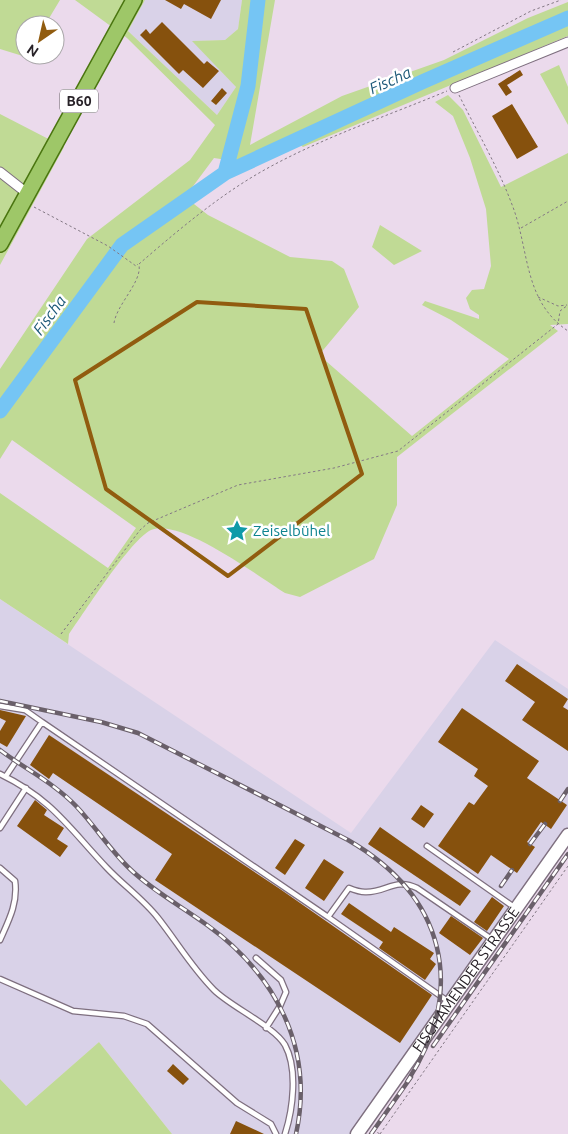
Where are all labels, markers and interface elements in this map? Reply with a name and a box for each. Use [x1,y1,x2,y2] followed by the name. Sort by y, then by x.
[15,15,65,65] north arrow
[24,41,42,60] text: N
[366,63,414,97] water label: Fischa
[60,90,98,112] road number: B60
[29,292,69,338] water label: Fischa
[224,518,250,544] place icon: Zeiselbühel
[253,522,330,539] place label: Zeiselbühel
[409,904,522,1055] street label: FISCHAMENDER STRASSE

